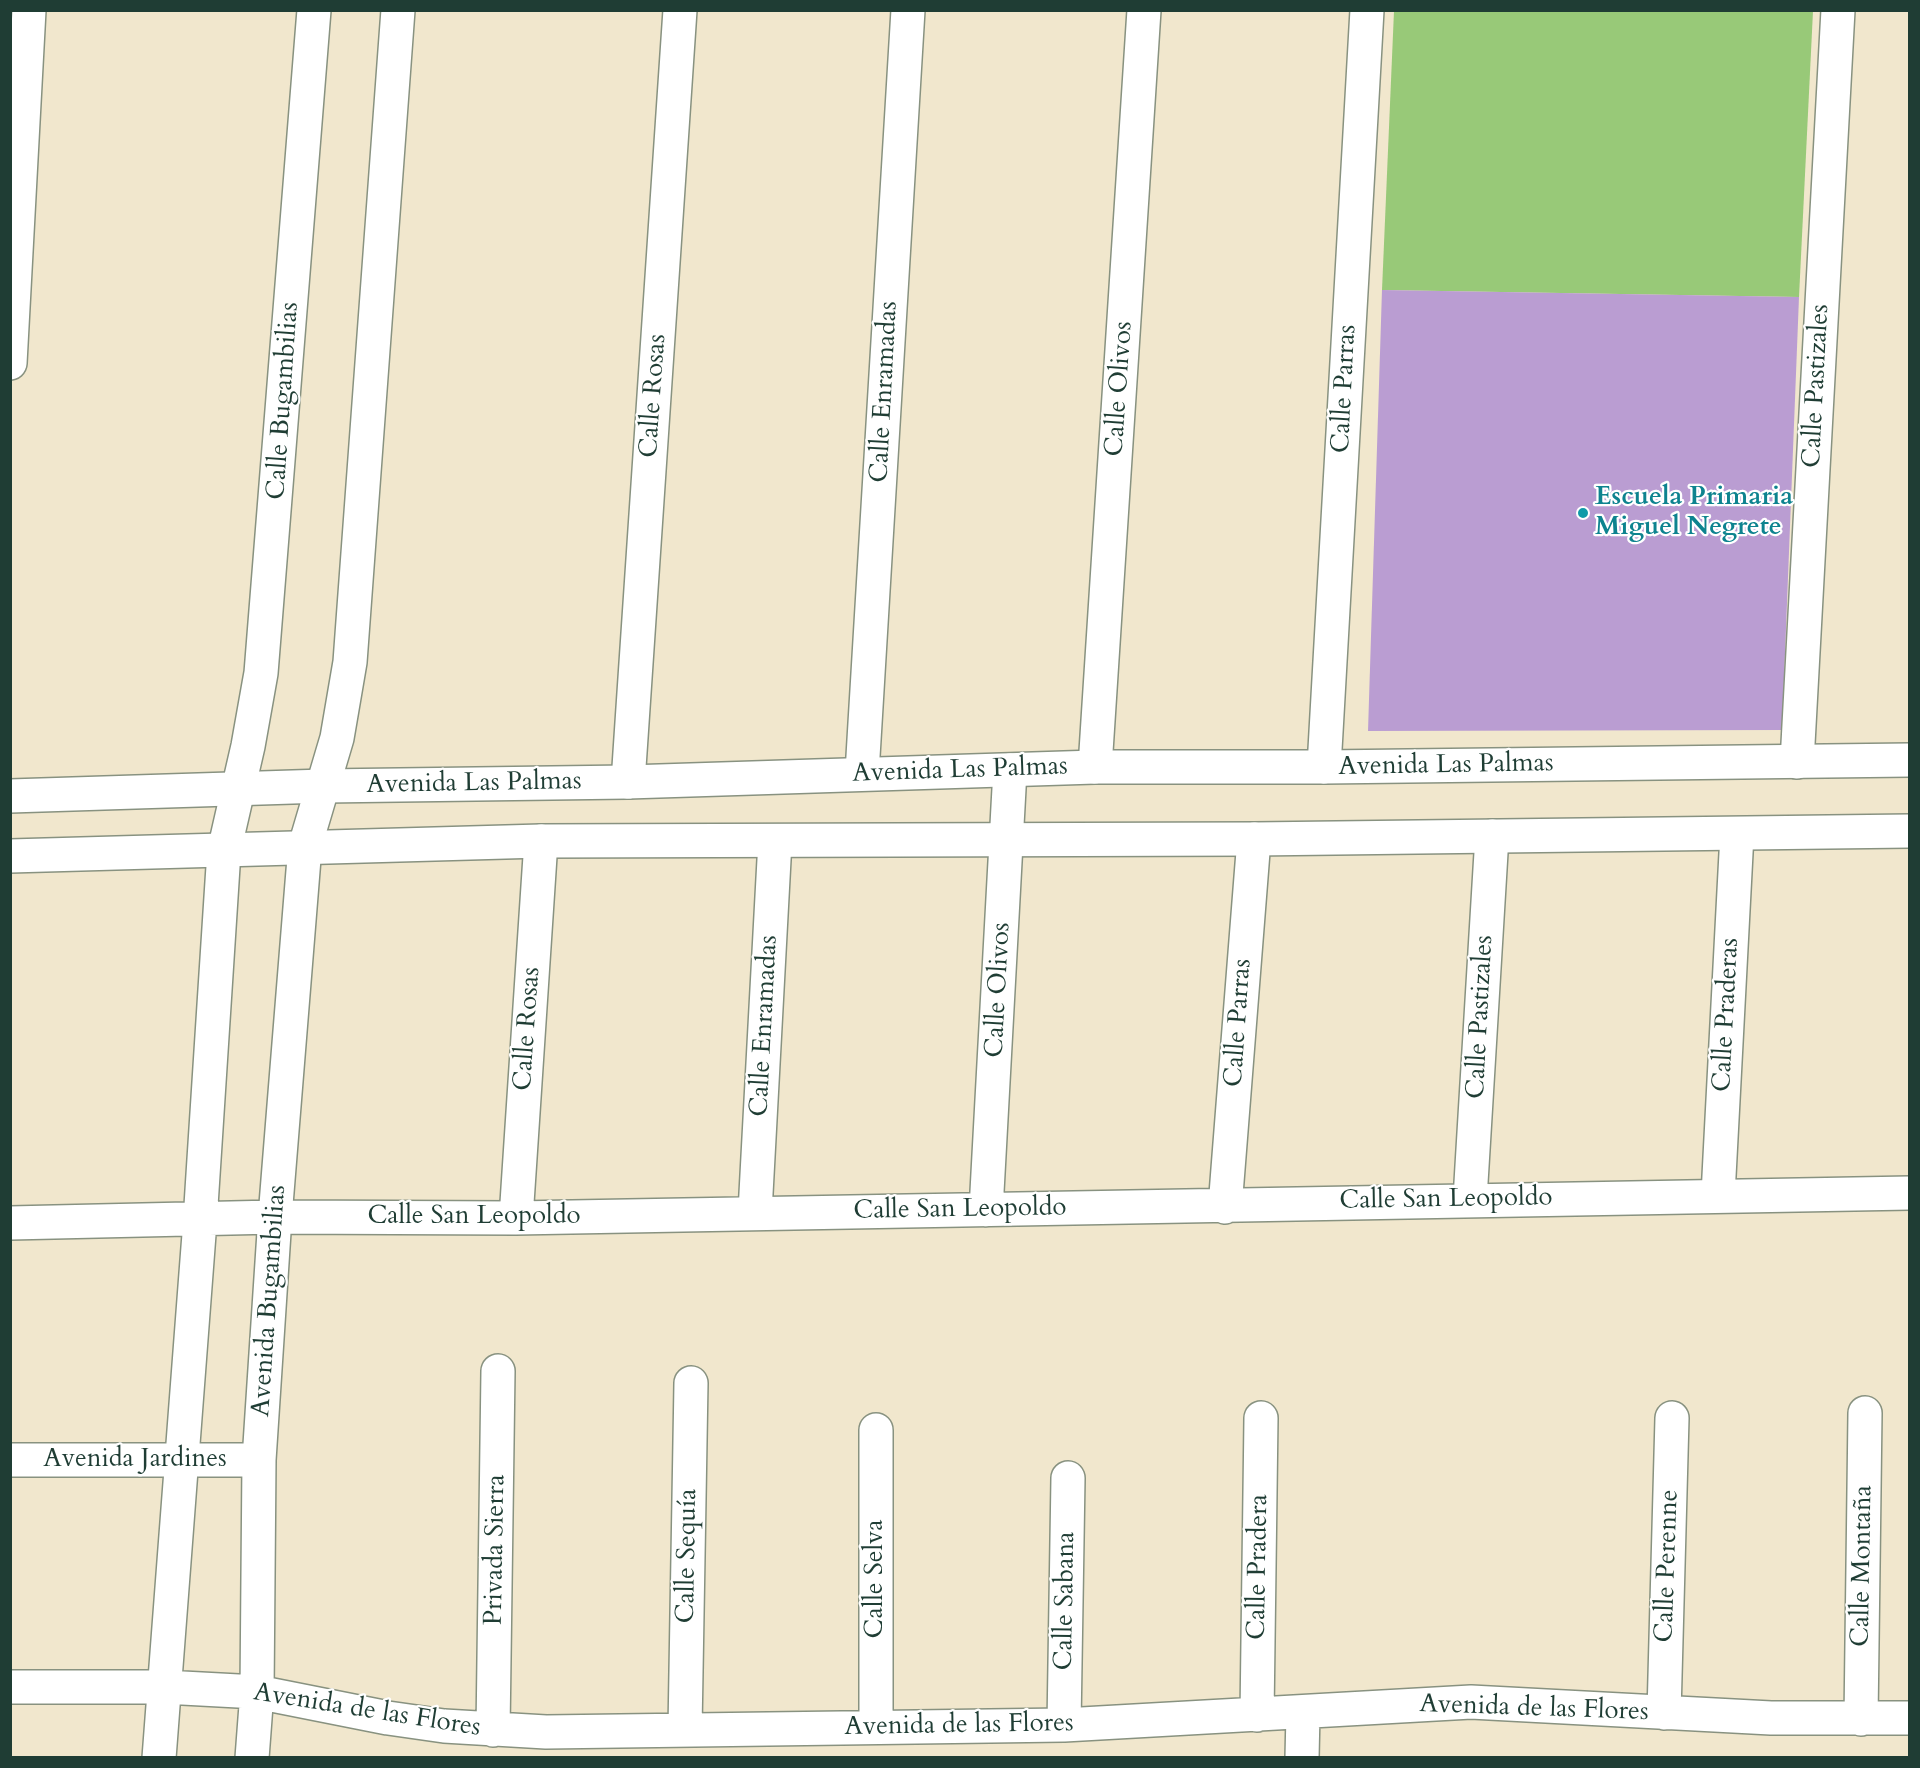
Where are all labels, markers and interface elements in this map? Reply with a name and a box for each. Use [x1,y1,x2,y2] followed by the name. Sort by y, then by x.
[865,300,905,484] street label: Calle Enramadas
[262,301,306,501] street label: Calle Bugambilias
[1797,303,1837,469] street label: Calle Pastizales
[1100,320,1140,458] street label: Calle Olivos
[1326,324,1364,454] street label: Calle Parras
[634,333,674,459] street label: Calle Rosas
[1595,482,1793,544] place label: Escuela Primaria Miguel Negrete
[1576,506,1590,520] marker: Escuela Primaria Miguel Negrete
[1338,749,1554,783] street label: Avenida Las Palmas
[852,752,1068,790] street label: Avenida Las Palmas
[366,767,582,801] street label: Avenida Las Palmas
[980,922,1018,1058] street label: Calle Olivos
[745,934,785,1118] street label: Calle Enramadas
[1461,934,1501,1100] street label: Calle Pastizales
[1707,937,1747,1093] street label: Calle Praderas
[1219,958,1259,1088] street label: Calle Parras
[508,966,548,1092] street label: Calle Rosas
[1339,1183,1553,1217] street label: Calle San Leopoldo
[246,1184,294,1418] street label: Avenida Bugambilias
[853,1193,1067,1227] street label: Calle San Leopoldo
[367,1201,581,1233] street label: Calle San Leopoldo
[43,1444,227,1476] street label: Avenida Jardines
[479,1474,513,1626] street label: Privada Sierra
[1846,1485,1880,1647] street label: Calle Montaña
[671,1488,705,1624] street label: Calle Sequía
[1650,1489,1686,1643] street label: Calle Perenne
[1242,1494,1276,1640] street label: Calle Pradera
[860,1520,892,1638] street label: Calle Selva
[1049,1531,1083,1671] street label: Calle Sabana
[251,1678,483,1744] street label: Avenida de las Flores
[1419,1689,1649,1729] street label: Avenida de las Flores
[844,1708,1074,1744] street label: Avenida de las Flores

